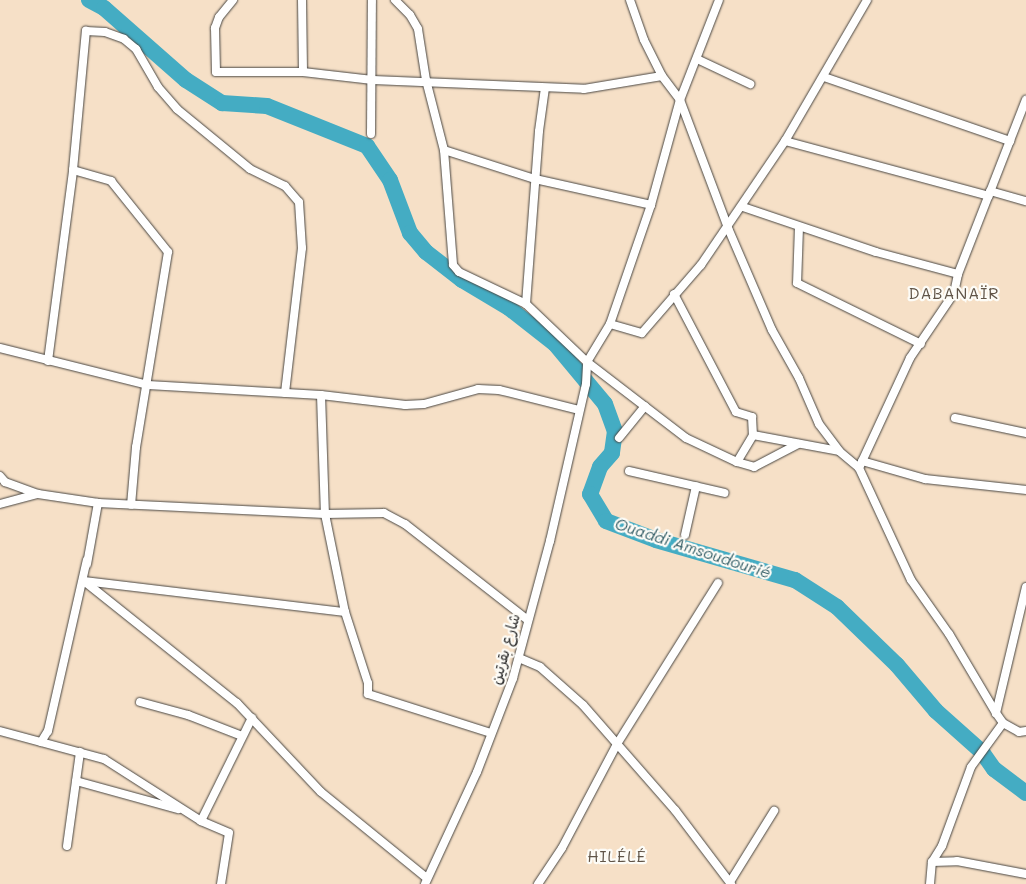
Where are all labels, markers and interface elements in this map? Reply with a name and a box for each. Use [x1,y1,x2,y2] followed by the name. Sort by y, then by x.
[907,283,1001,303] district label: DABANAÏR
[613,514,773,582] water label: Ouaddi Amsoudourié
[486,611,524,687] street label: شارع بقرتين
[586,846,648,866] district label: HILÉLÉ

